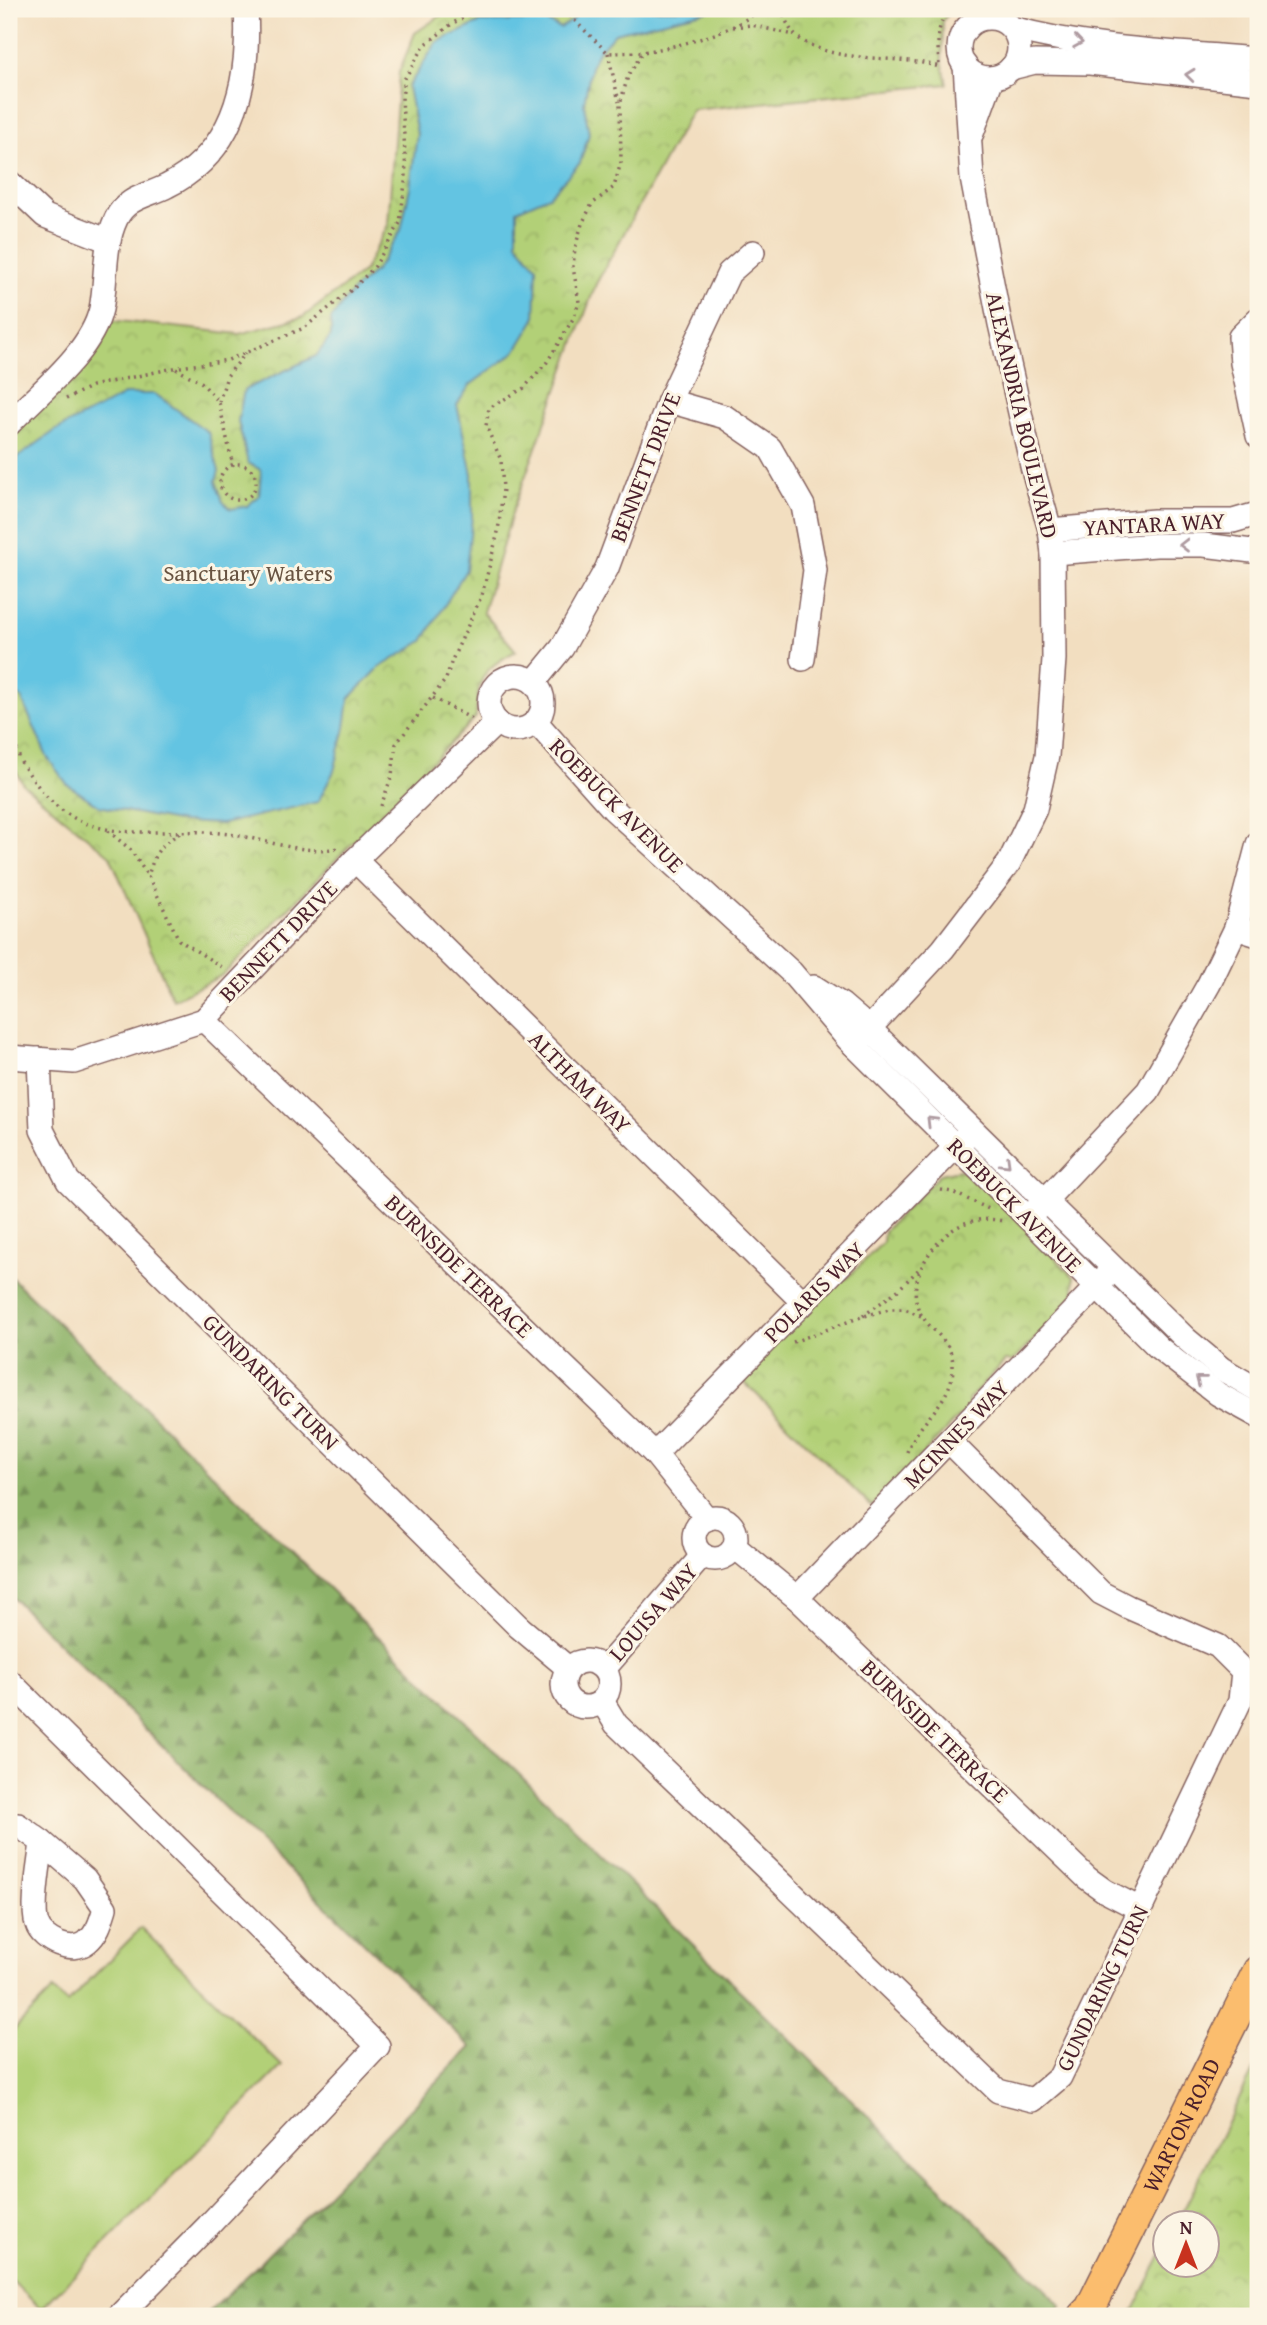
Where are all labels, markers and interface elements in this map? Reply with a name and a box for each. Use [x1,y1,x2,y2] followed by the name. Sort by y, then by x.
[1073,34,1084,49] one-way arrow
[1185,67,1196,82] one-way arrow
[978,288,1067,542] street label: ALEXANDRIA BOULEVARD
[601,387,688,547] street label: BENNETT DRIVE
[1082,503,1226,544] street label: YANTARA WAY
[1178,537,1189,553] one-way arrow
[163,556,333,589] park label: Sanctuary Waters
[542,730,692,880] street label: ROEBUCK AVENUE
[211,872,344,1009] street label: BENNETT DRIVE
[522,1023,639,1141] street label: ALTHAM WAY
[926,1116,939,1129] one-way arrow
[940,1130,1090,1280] street label: ROEBUCK AVENUE
[998,1154,1011,1167] one-way arrow
[378,1186,541,1345] street label: BURNSIDE TERRACE
[755,1233,872,1350] street label: POLARIS WAY
[196,1306,347,1457] street label: GUNDARING TURN
[895,1372,1016,1495] street label: MCINNES WAY
[1195,1376,1208,1389] one-way arrow
[600,1555,705,1668] street label: LOUISA WAY
[854,1651,1017,1810] street label: BURNSIDE TERRACE
[1047,1899,1156,2076] street label: GUNDARING TURN
[1134,2052,1228,2198] street label: WARTON ROAD
[1152,2210,1222,2280] north arrow
[1180,2213,1193,2241] text: N

